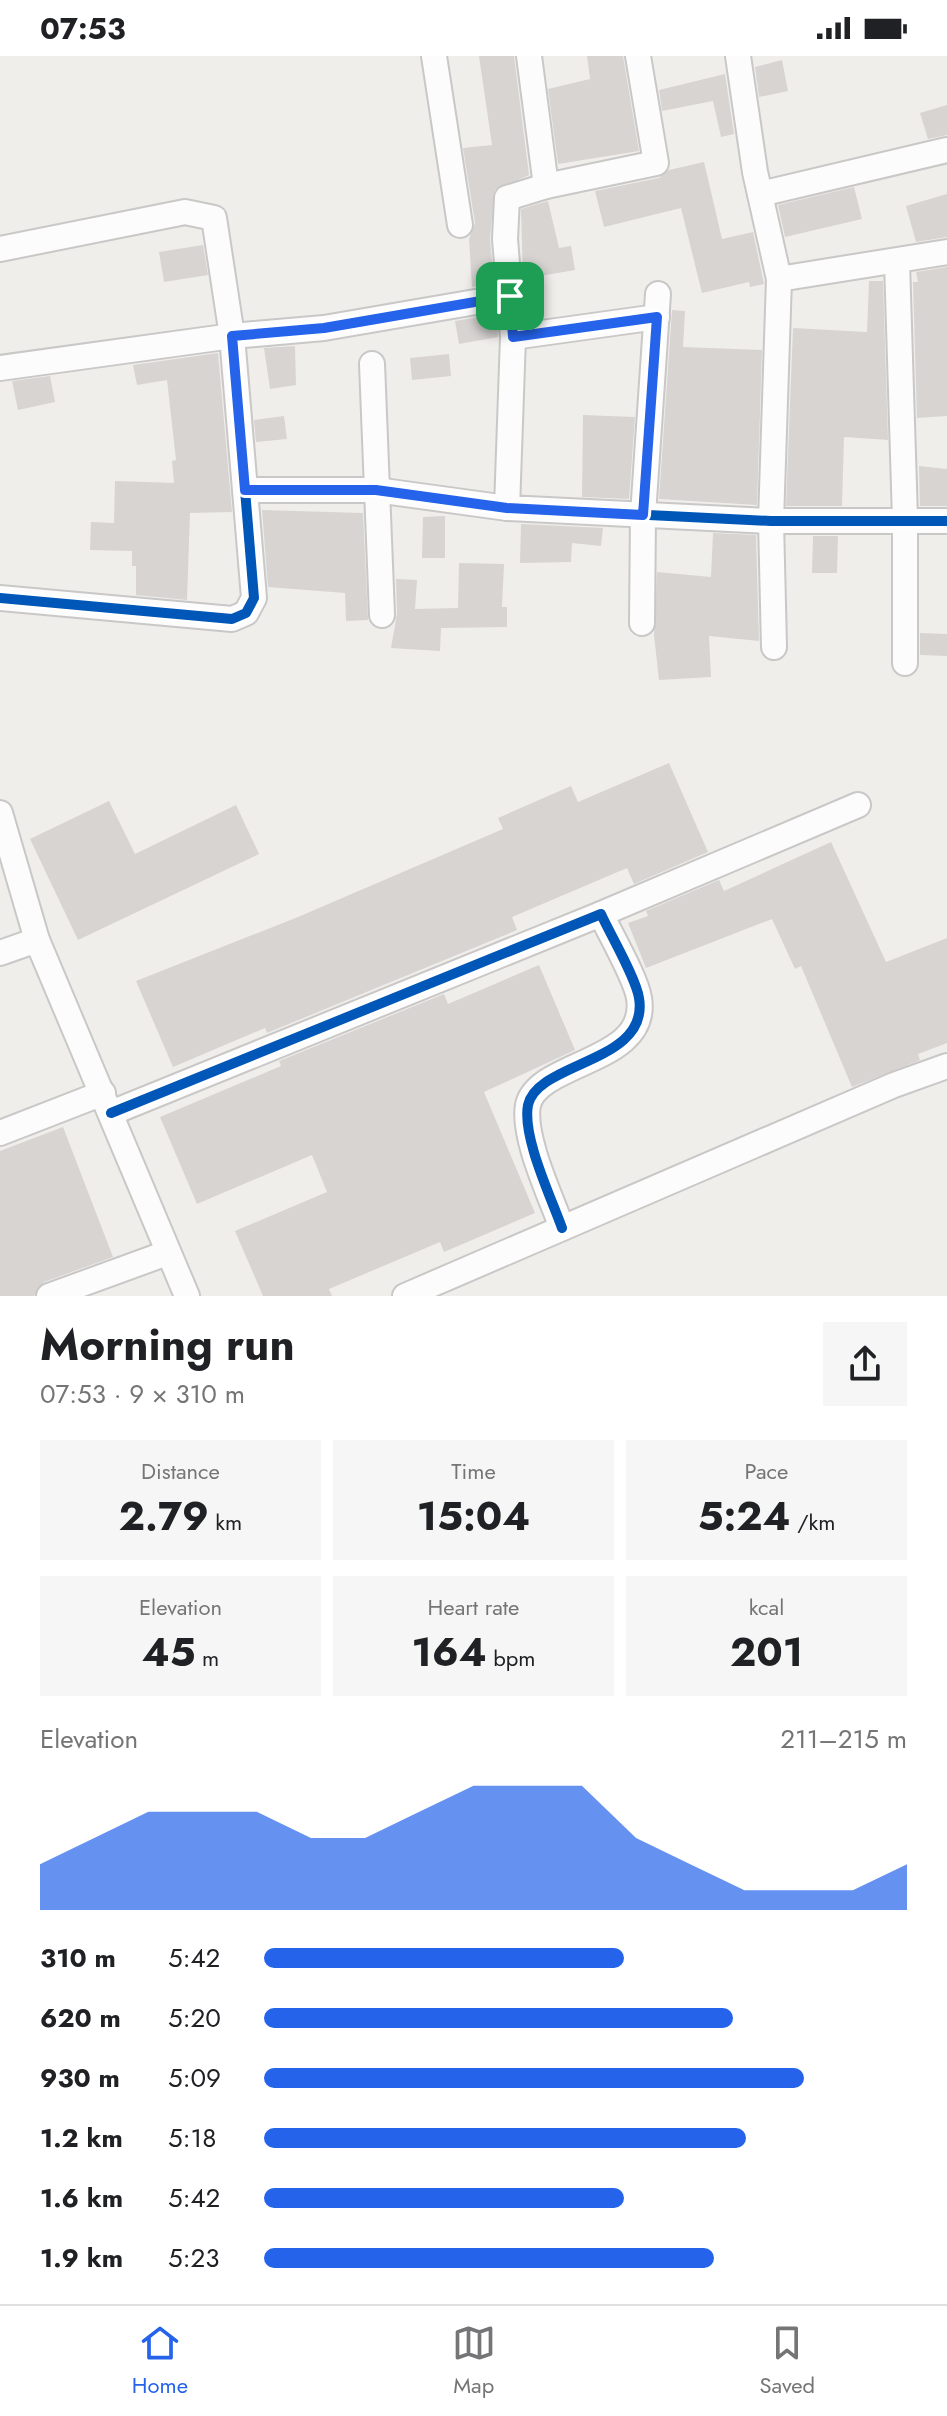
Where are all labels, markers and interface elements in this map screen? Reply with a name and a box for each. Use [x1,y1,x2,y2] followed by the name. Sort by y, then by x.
[40,7,126,50] text: 07:53
[476,262,544,330] pin
[488,274,532,318] icon: arrive
[40,1313,295,1377] text: Morning run
[823,1322,907,1406] button: share
[40,1375,245,1413] text: 07:53 · 9 × 310 m
[141,1455,220,1487] text: Distance
[451,1455,496,1487] text: Time
[745,1455,788,1487] text: Pace
[119,1487,209,1545] text: 2.79
[417,1487,530,1545] text: 15:04
[698,1487,791,1545] text: 5:24
[209,1506,242,1538] text: km
[791,1506,835,1538] text: /km
[139,1591,222,1623] text: Elevation
[428,1591,519,1623] text: Heart rate
[749,1591,784,1623] text: kcal
[142,1623,195,1681] text: 45
[412,1623,487,1681] text: 164
[730,1623,803,1681] text: 201
[195,1642,219,1674] text: m
[487,1642,535,1674] text: bpm
[40,1720,138,1758] text: Elevation
[780,1720,907,1758] text: 211–215 m
[40,1939,116,1977] text: 310 m
[168,1939,220,1977] text: 5:42
[40,1999,121,2037] text: 620 m
[168,1999,221,2037] text: 5:20
[40,2059,120,2097] text: 930 m
[168,2059,221,2097] text: 5:09
[40,2119,123,2157] text: 1.2 km
[168,2119,216,2157] text: 5:18
[40,2179,123,2217] text: 1.6 km
[168,2179,220,2217] text: 5:42
[40,2239,123,2277] text: 1.9 km
[168,2239,219,2277] text: 5:23
[132,2321,188,2401] tab: Home
[452,2321,496,2401] tab: Map
[759,2321,815,2401] tab: Saved

